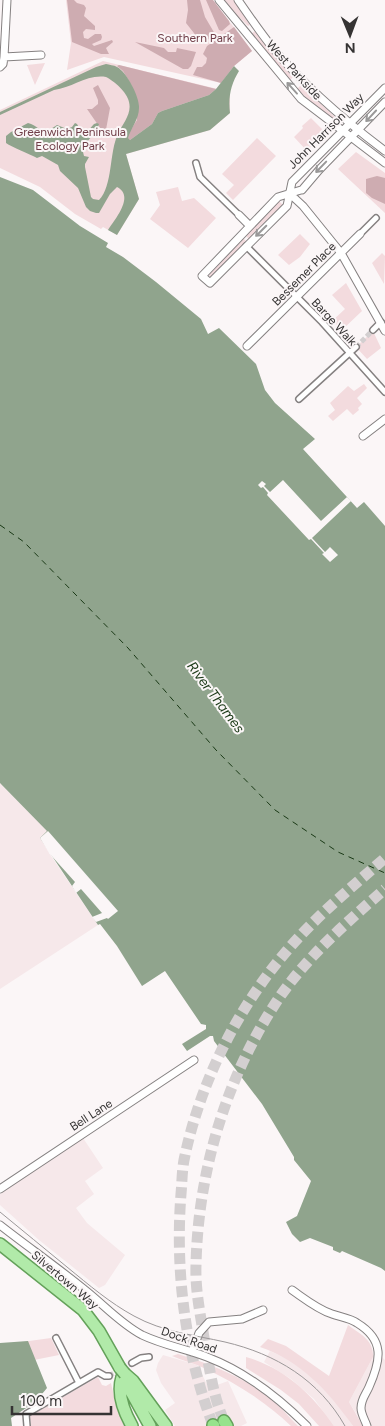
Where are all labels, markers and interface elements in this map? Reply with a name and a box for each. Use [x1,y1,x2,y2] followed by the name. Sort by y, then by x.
[325,10,375,60] north arrow
[157,31,233,45] park label: Southern Park
[264,37,325,103] street label: West Parkside
[345,39,356,56] text: N
[286,82,298,95] one-way arrow
[285,90,367,172] street label: John Harrison Way
[365,110,377,123] one-way arrow
[14,125,126,153] park label: Greenwich Peninsula Ecology Park
[315,161,327,174] one-way arrow
[255,225,267,237] one-way arrow
[269,239,339,309] street label: Bessemer Place
[309,295,360,349] street label: Barge Walk
[183,658,248,737] water label: River Thames
[67,1096,115,1134] street label: Bell Lane
[29,1248,102,1313] street label: Silvertown Way
[159,1324,219,1356] street label: Dock Road
[12,1384,111,1416] scale bar
[20,1392,62,1410] text: 100 m

